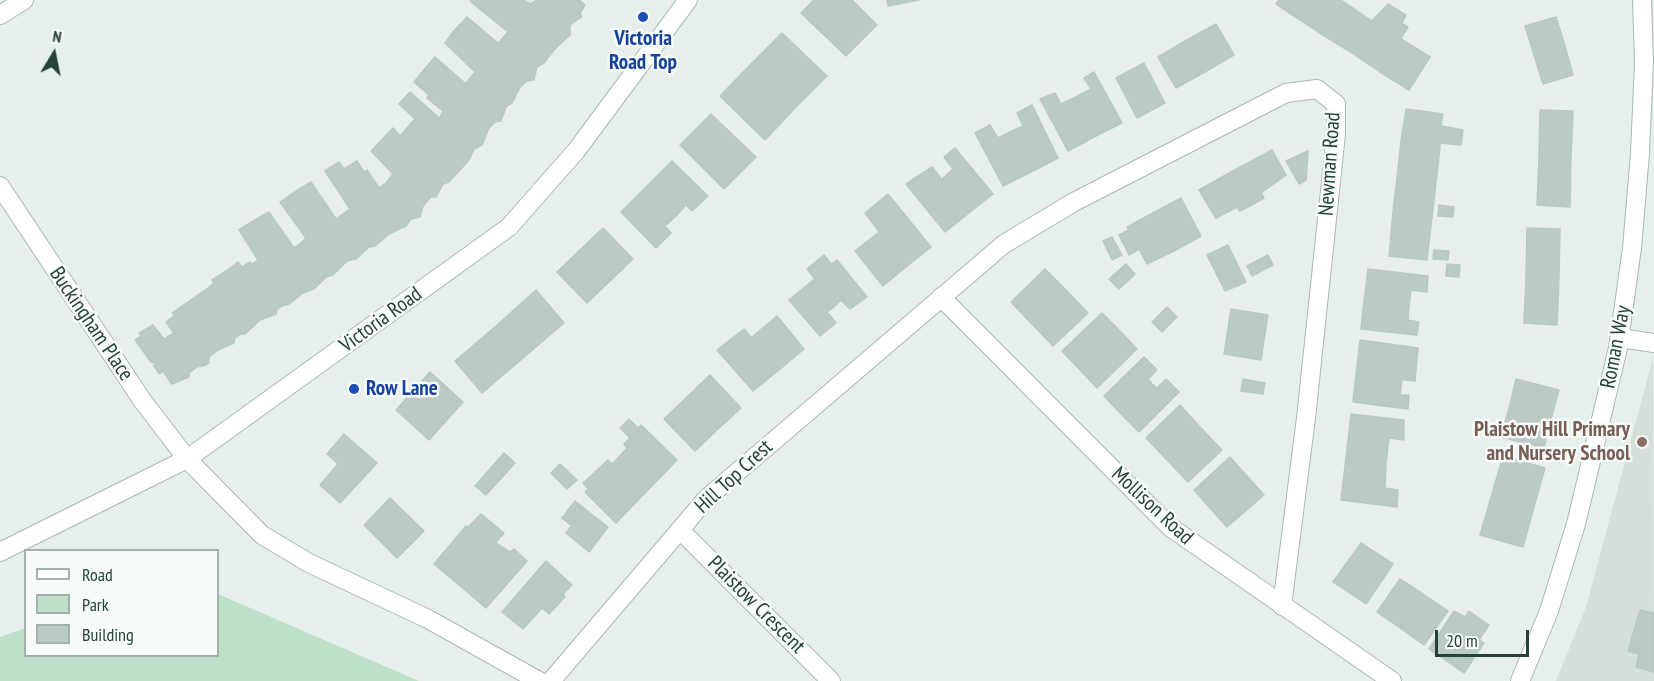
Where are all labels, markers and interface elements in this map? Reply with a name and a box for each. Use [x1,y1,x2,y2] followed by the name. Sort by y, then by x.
[636,10,650,24] marker: Victoria Road Top
[24,24,84,84] north arrow
[51,26,63,47] text: N
[609,26,677,76] place label: Victoria Road Top
[1314,111,1346,217] street label: Newman Road
[44,262,138,386] street label: Buckingham Place
[335,282,427,358] street label: Victoria Road
[1596,303,1636,391] street label: Roman Way
[366,376,438,402] place label: Row Lane
[347,382,361,396] marker: Row Lane
[1474,417,1630,467] place label: Plaistow Hill Primary and Nursery School
[690,435,778,519] street label: Hill Top Crest
[1635,435,1649,449] marker: Plaistow Hill Primary and Nursery School
[1106,462,1198,550] street label: Mollison Road
[24,549,219,657] legend
[702,551,810,659] street label: Plaistow Crescent
[82,563,113,586] text: Road
[82,593,109,616] text: Park
[1438,618,1532,656] scale bar
[82,623,134,646] text: Building
[1446,629,1478,652] text: 20 m

